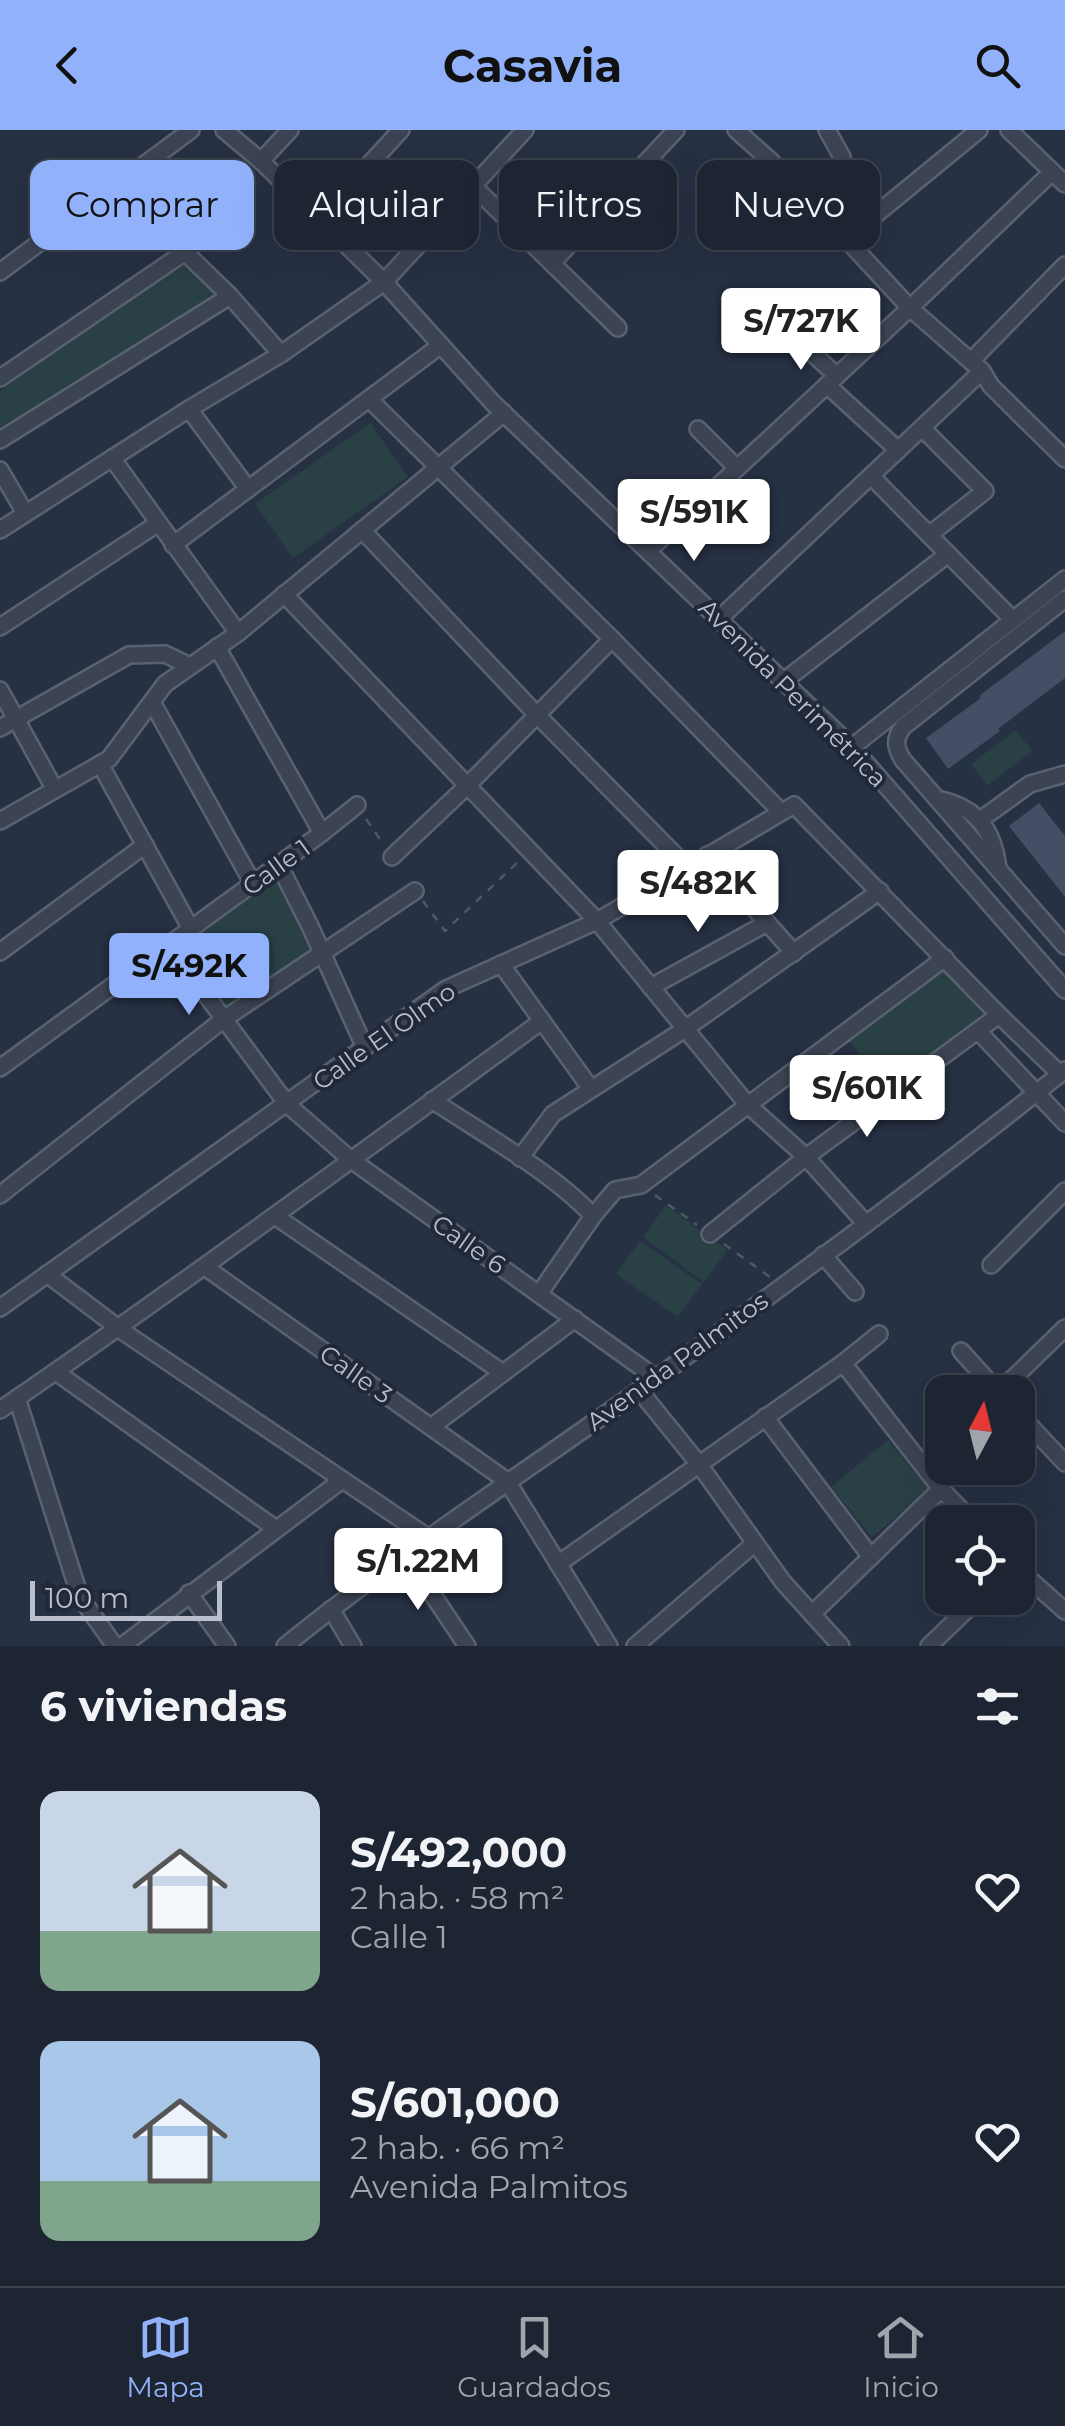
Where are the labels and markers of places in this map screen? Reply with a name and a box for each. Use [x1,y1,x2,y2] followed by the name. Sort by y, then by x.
[720,288,882,373] pin: S/727K
[613,479,775,564] pin: S/591K
[617,850,779,935] pin: S/482K
[108,933,270,1018] pin: S/492K
[786,1055,948,1140] pin: S/601K
[326,1528,510,1613] pin: S/1.22M

